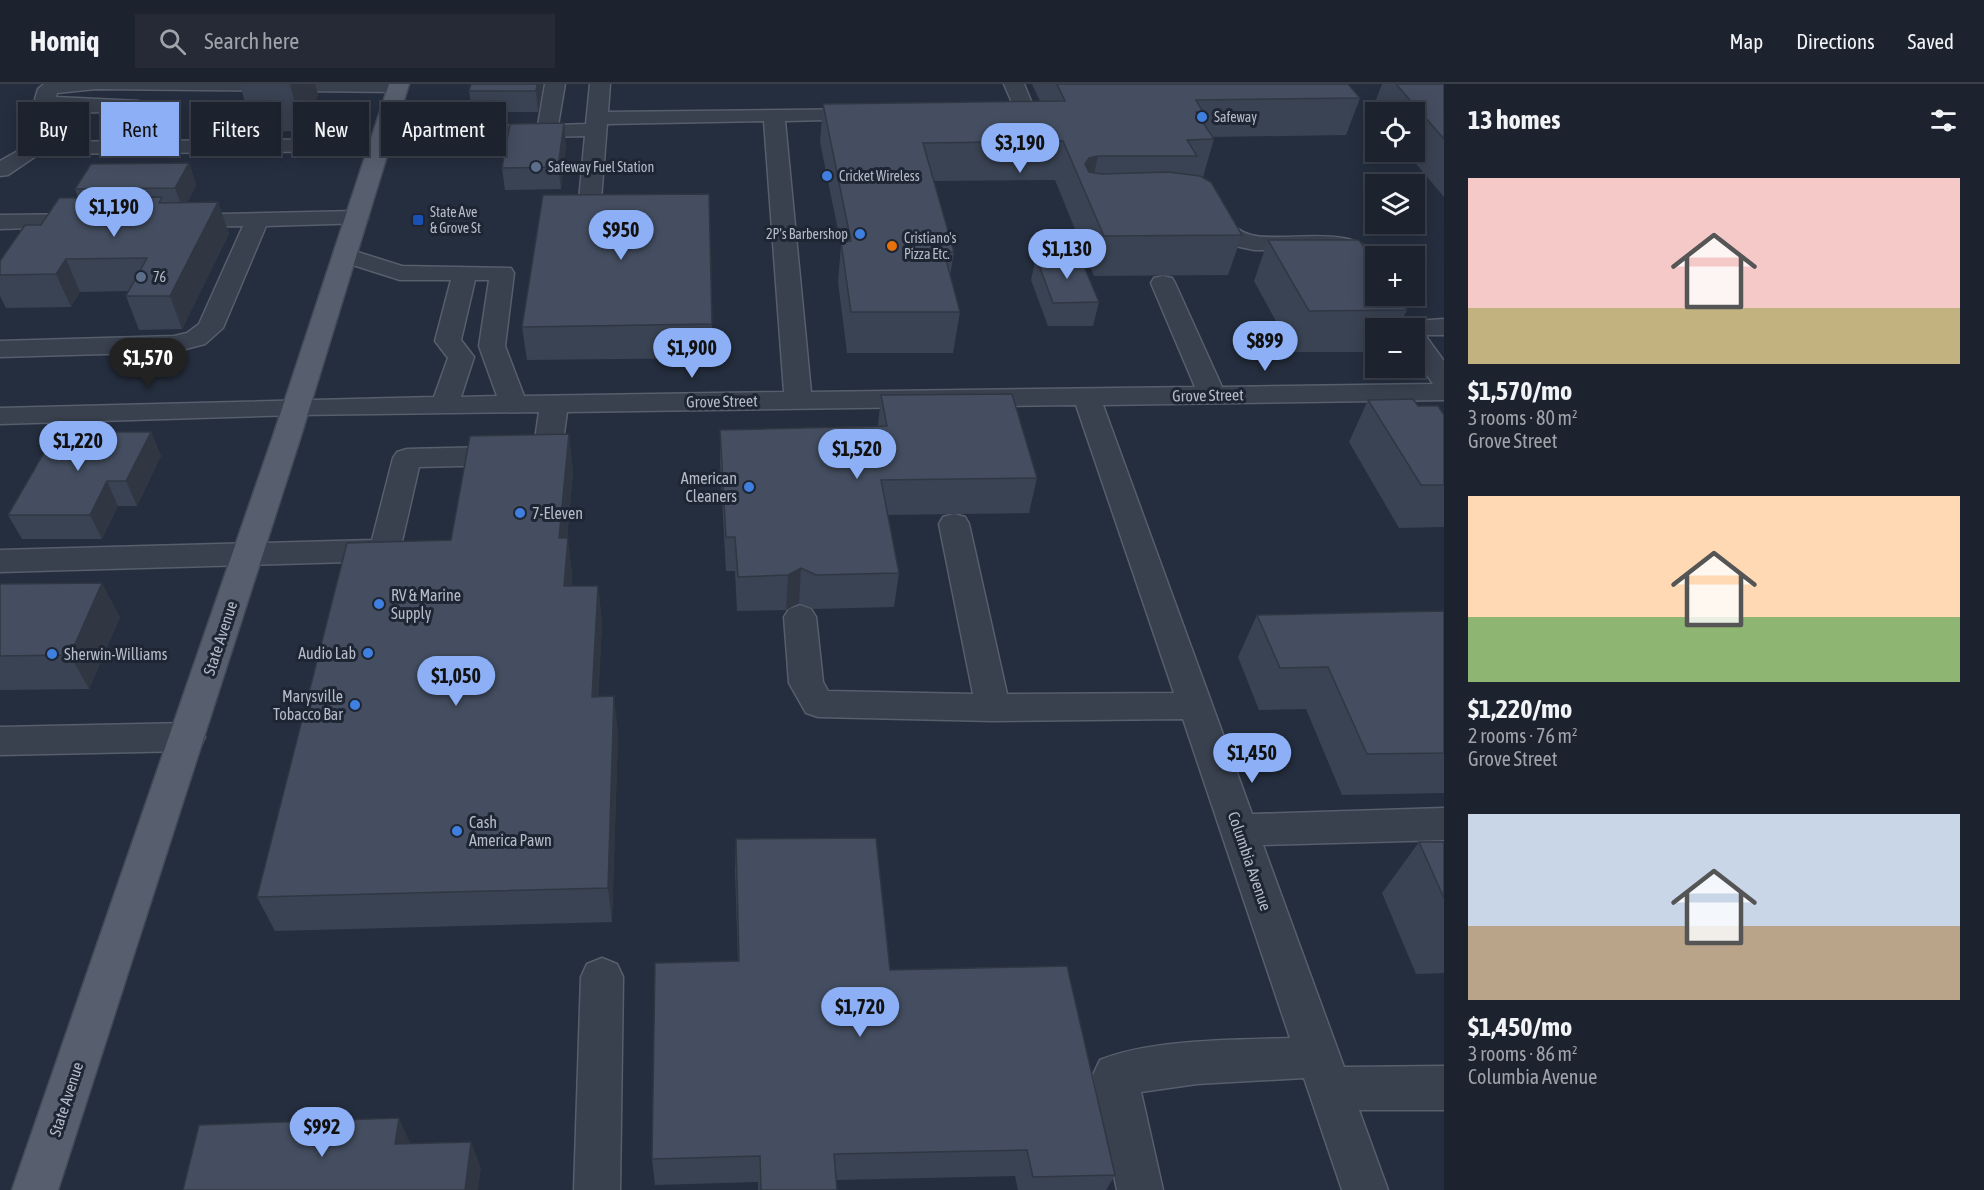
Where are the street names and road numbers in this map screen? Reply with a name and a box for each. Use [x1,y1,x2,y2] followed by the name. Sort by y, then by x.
[1172,385,1244,405] street label: Grove Street
[686,391,758,411] street label: Grove Street
[200,599,240,677] street label: State Avenue
[1225,809,1275,913] street label: Columbia Avenue
[46,1060,86,1138] street label: State Avenue

